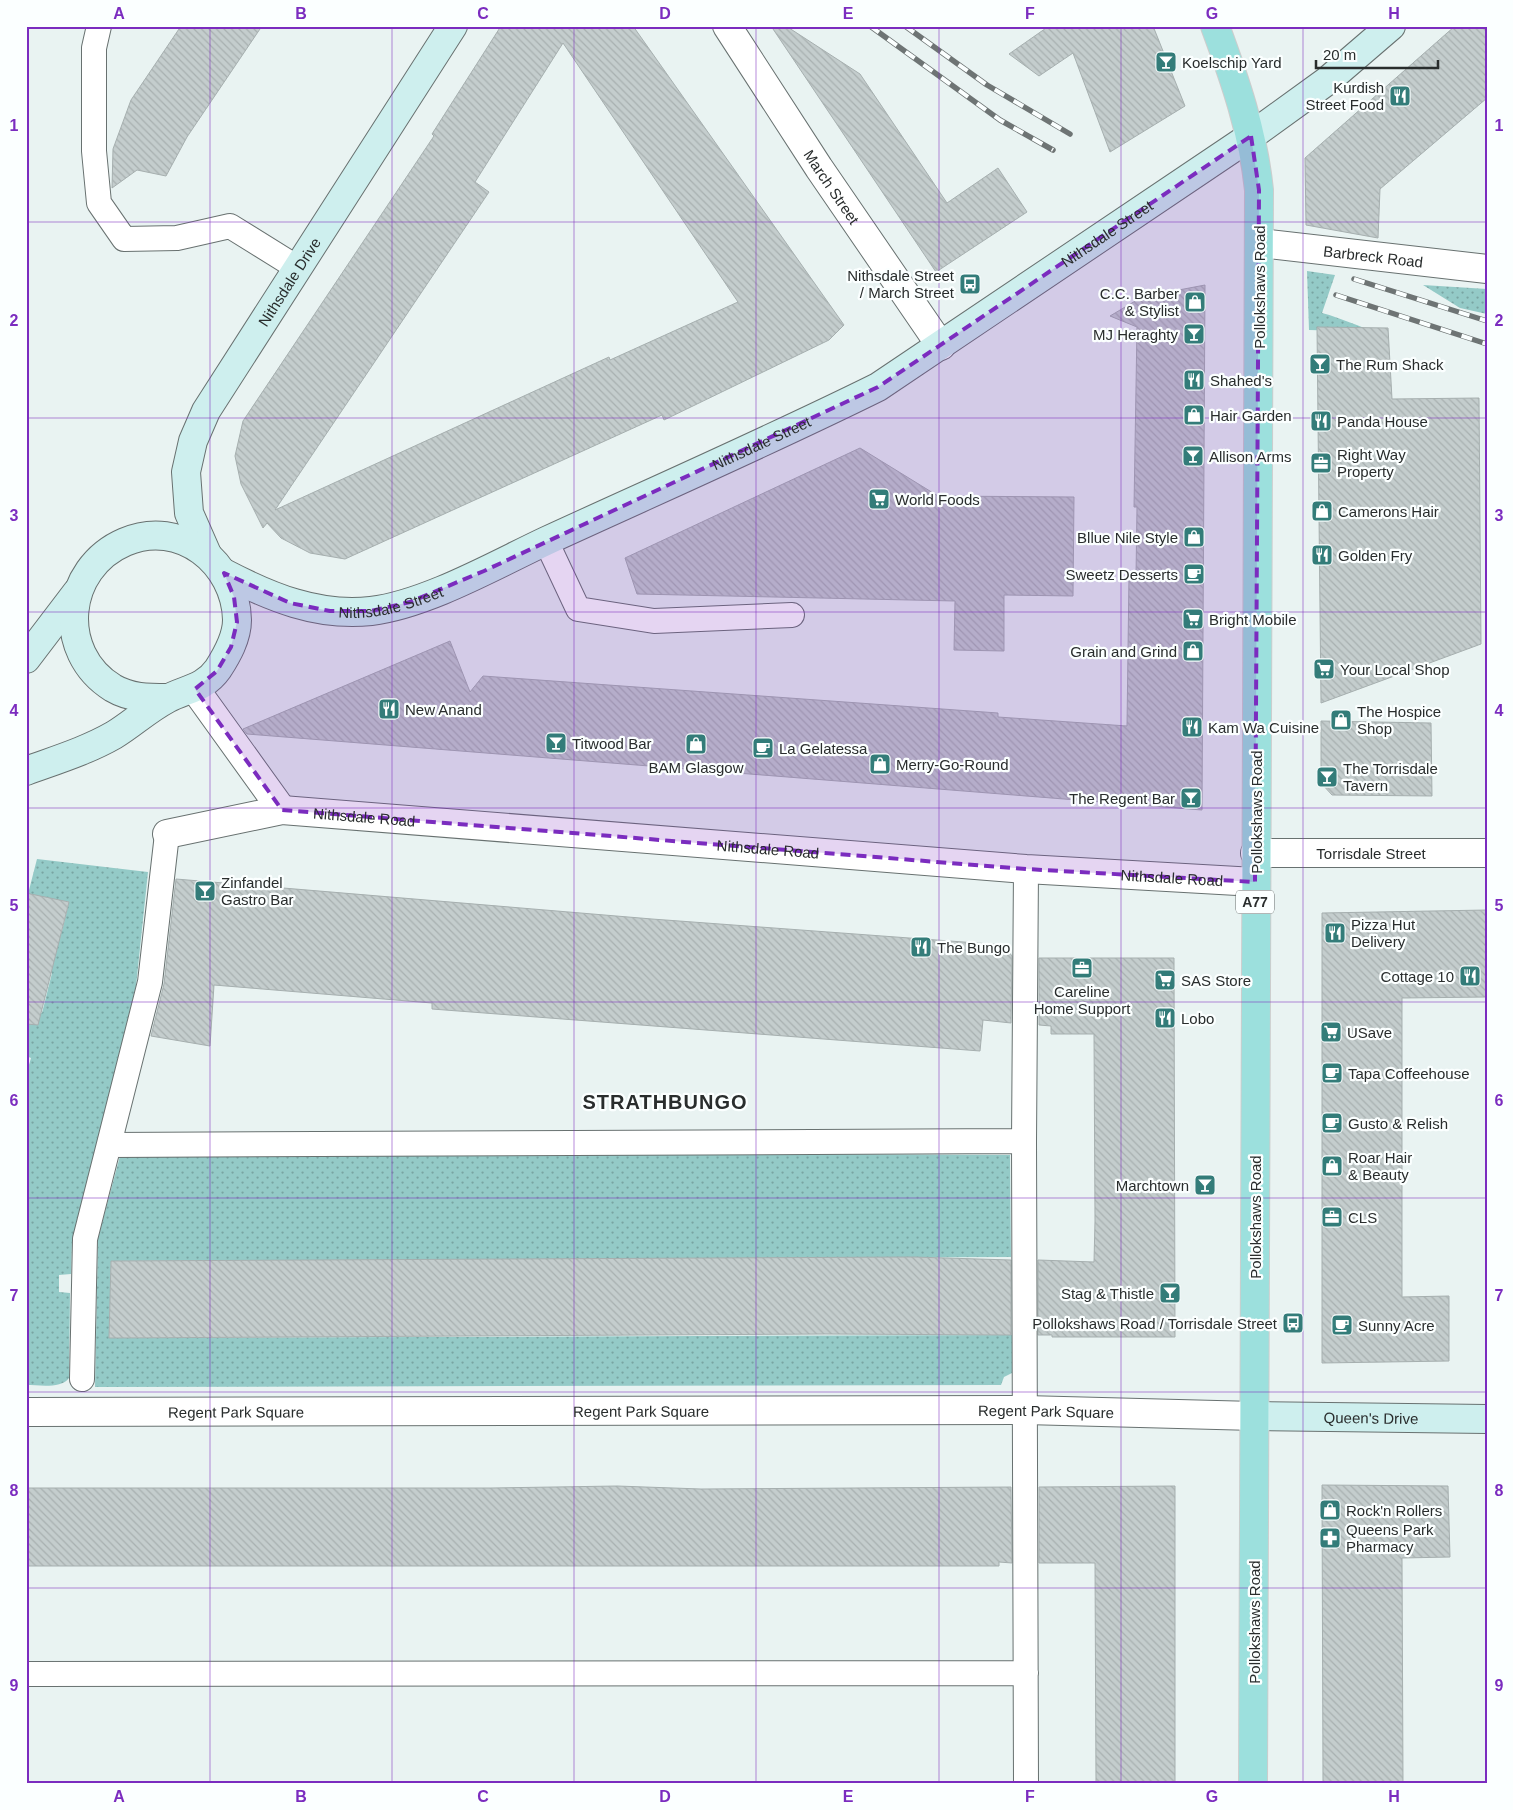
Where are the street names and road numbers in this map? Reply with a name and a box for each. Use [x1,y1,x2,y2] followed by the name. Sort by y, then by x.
[801,146,864,228] street label: March Street
[1058,196,1156,270] street label: Nithsdale Street
[1251,225,1268,349] street label: Pollokshaws Road
[254,234,324,329] street label: Nithsdale Drive
[1323,242,1424,270] street label: Barbreck Road
[709,412,814,473] street label: Nithsdale Street
[338,582,446,621] street label: Nithsdale Street
[1248,750,1265,874] street label: Pollokshaws Road
[312,804,416,829] street label: Nithsdale Road
[716,836,820,861] street label: Nithsdale Road
[1316,845,1426,862] street label: Torrisdale Street
[1120,866,1224,889] street label: Nithsdale Road
[1236,890,1274,914] road number: A77
[1247,1155,1264,1279] street label: Pollokshaws Road
[978,1401,1114,1421] street label: Regent Park Square
[573,1402,709,1419] street label: Regent Park Square
[168,1403,304,1420] street label: Regent Park Square
[1324,1408,1418,1427] street label: Queen's Drive
[1246,1560,1263,1684] street label: Pollokshaws Road

